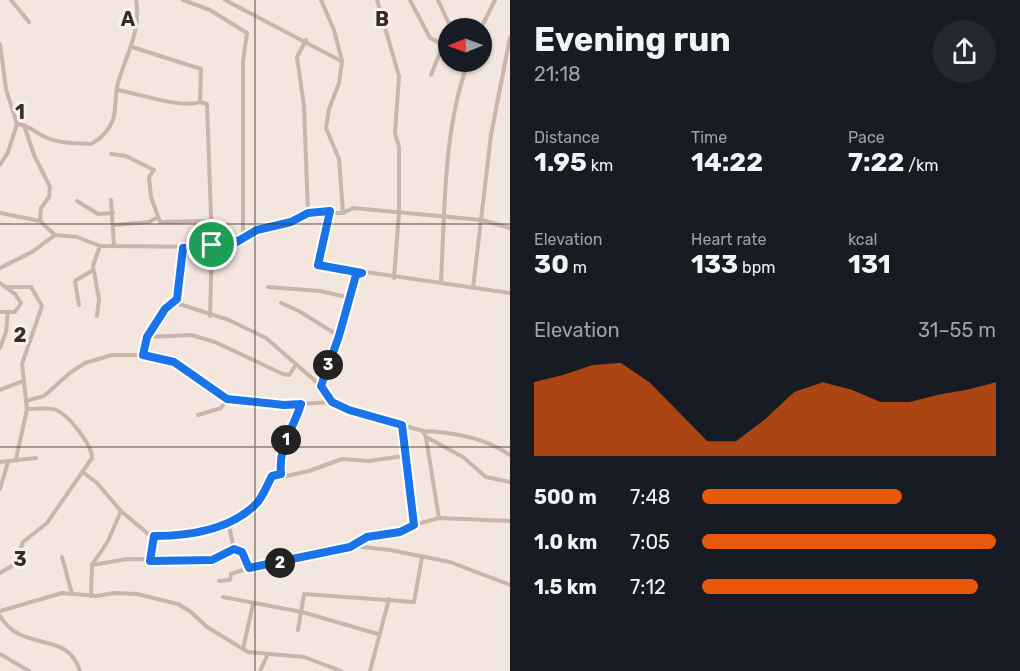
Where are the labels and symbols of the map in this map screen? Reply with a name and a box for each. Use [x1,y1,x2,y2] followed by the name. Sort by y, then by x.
[121,7,136,31] text: A
[375,7,389,31] text: B
[438,18,492,72] north arrow
[15,100,25,124] text: 1
[186,219,237,270] pin
[14,323,27,347] text: 2
[313,350,343,380] pin: 3
[271,425,301,455] pin: 1
[13,547,27,571] text: 3
[265,548,295,578] pin: 2

